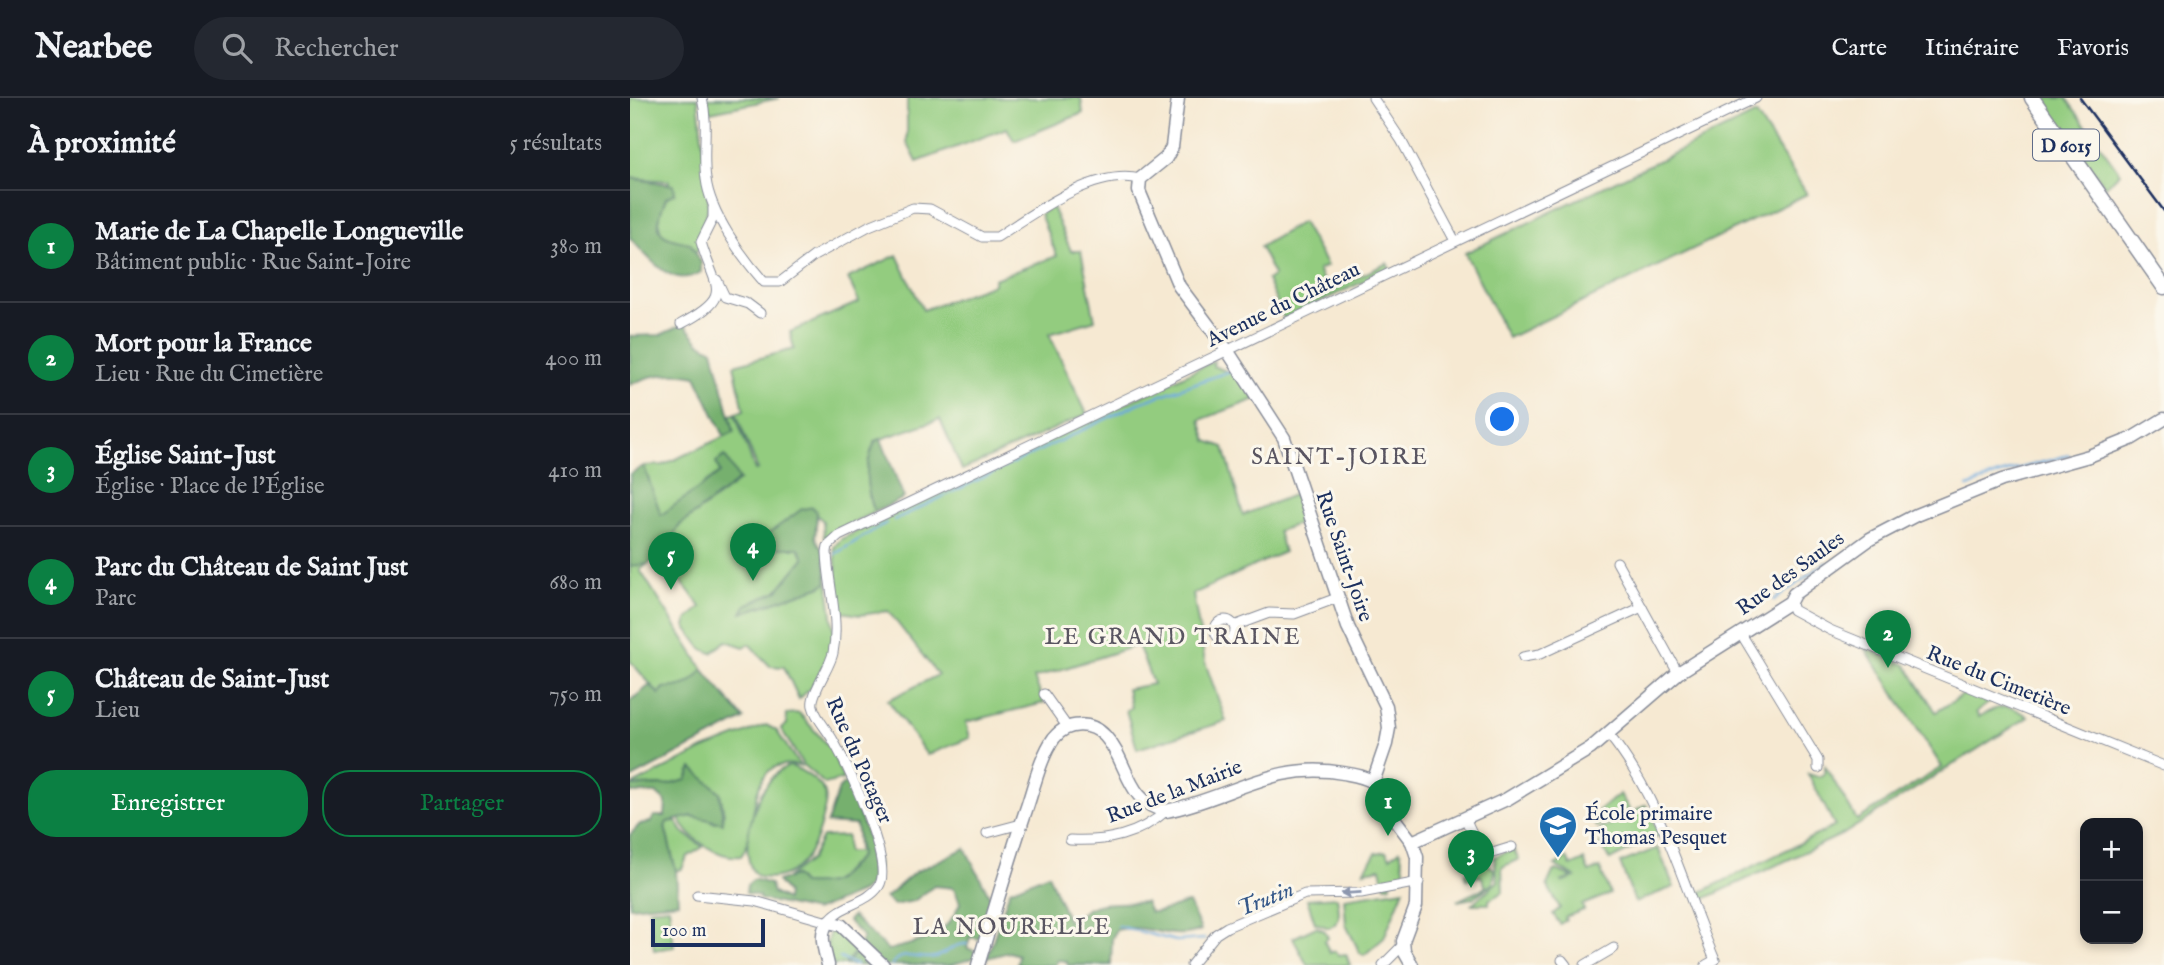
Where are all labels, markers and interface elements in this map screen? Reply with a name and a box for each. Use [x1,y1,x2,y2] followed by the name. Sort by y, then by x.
[194,17,684,80] search box
[35,27,152,69] text: Nearbee
[218,29,256,67] icon: search
[274,32,399,65] text: Rechercher
[1831,33,1887,64] text: Carte
[1925,33,2019,64] text: Itinéraire
[2057,33,2129,64] text: Favoris
[28,125,176,163] text: À proximité
[510,129,602,158] text: 5 résultats
[2033,130,2099,160] road number: D 6015
[95,215,464,248] text: Marie de La Chapelle Longueville
[47,232,55,261] text: 1
[550,232,602,261] text: 380 m
[95,248,411,277] text: Bâtiment public · Rue Saint-Joire
[1202,256,1365,355] street label: Avenue du Château
[95,327,312,360] text: Mort pour la France
[46,344,56,373] text: 2
[545,344,602,373] text: 400 m
[95,360,323,389] text: Lieu · Rue du Cimetière
[1485,402,1519,436] your location
[95,439,276,472] text: Église Saint-Just
[1251,443,1429,472] district label: SAINT-JOIRE
[47,456,55,485] text: 3
[548,456,602,485] text: 410 m
[95,472,325,501] text: Église · Place de l'Église
[1309,487,1379,626] street label: Rue Saint-Joire
[730,523,776,581] pin: 4
[1731,526,1850,623] street label: Rue des Saules
[648,532,694,590] pin: 5
[95,551,408,584] text: Parc du Château de Saint Just
[45,568,57,597] text: 4
[549,568,602,597] text: 680 m
[95,584,136,613] text: Parc
[1865,610,1911,668] pin: 2
[1044,623,1302,652] district label: LE GRAND TRAINE
[1922,640,2075,723] street label: Rue du Cimetière
[95,663,329,696] text: Château de Saint-Just
[47,680,55,709] text: 5
[549,680,602,709] text: 750 m
[819,693,899,828] street label: Rue du Potager
[95,696,140,725] text: Lieu
[1103,754,1247,831] street label: Rue de la Mairie
[28,770,308,837] button: Enregistrer
[322,770,602,837] button: Partager
[1365,778,1411,836] pin: 1
[1585,800,1727,852] place label: École primaire Thomas Pesquet
[1537,804,1579,859] school or university icon: École primaire Thomas Pesquet
[2080,818,2143,944] map controls
[2080,818,2143,881] button: +
[1448,830,1494,888] pin: 3
[1233,875,1298,924] water label: Trutin
[2080,881,2143,944] button: −
[1340,887,1362,898] one-way arrow
[913,913,1111,942] district label: LA NOURELLE
[651,916,765,948] scale bar
[662,919,706,943] text: 100 m

